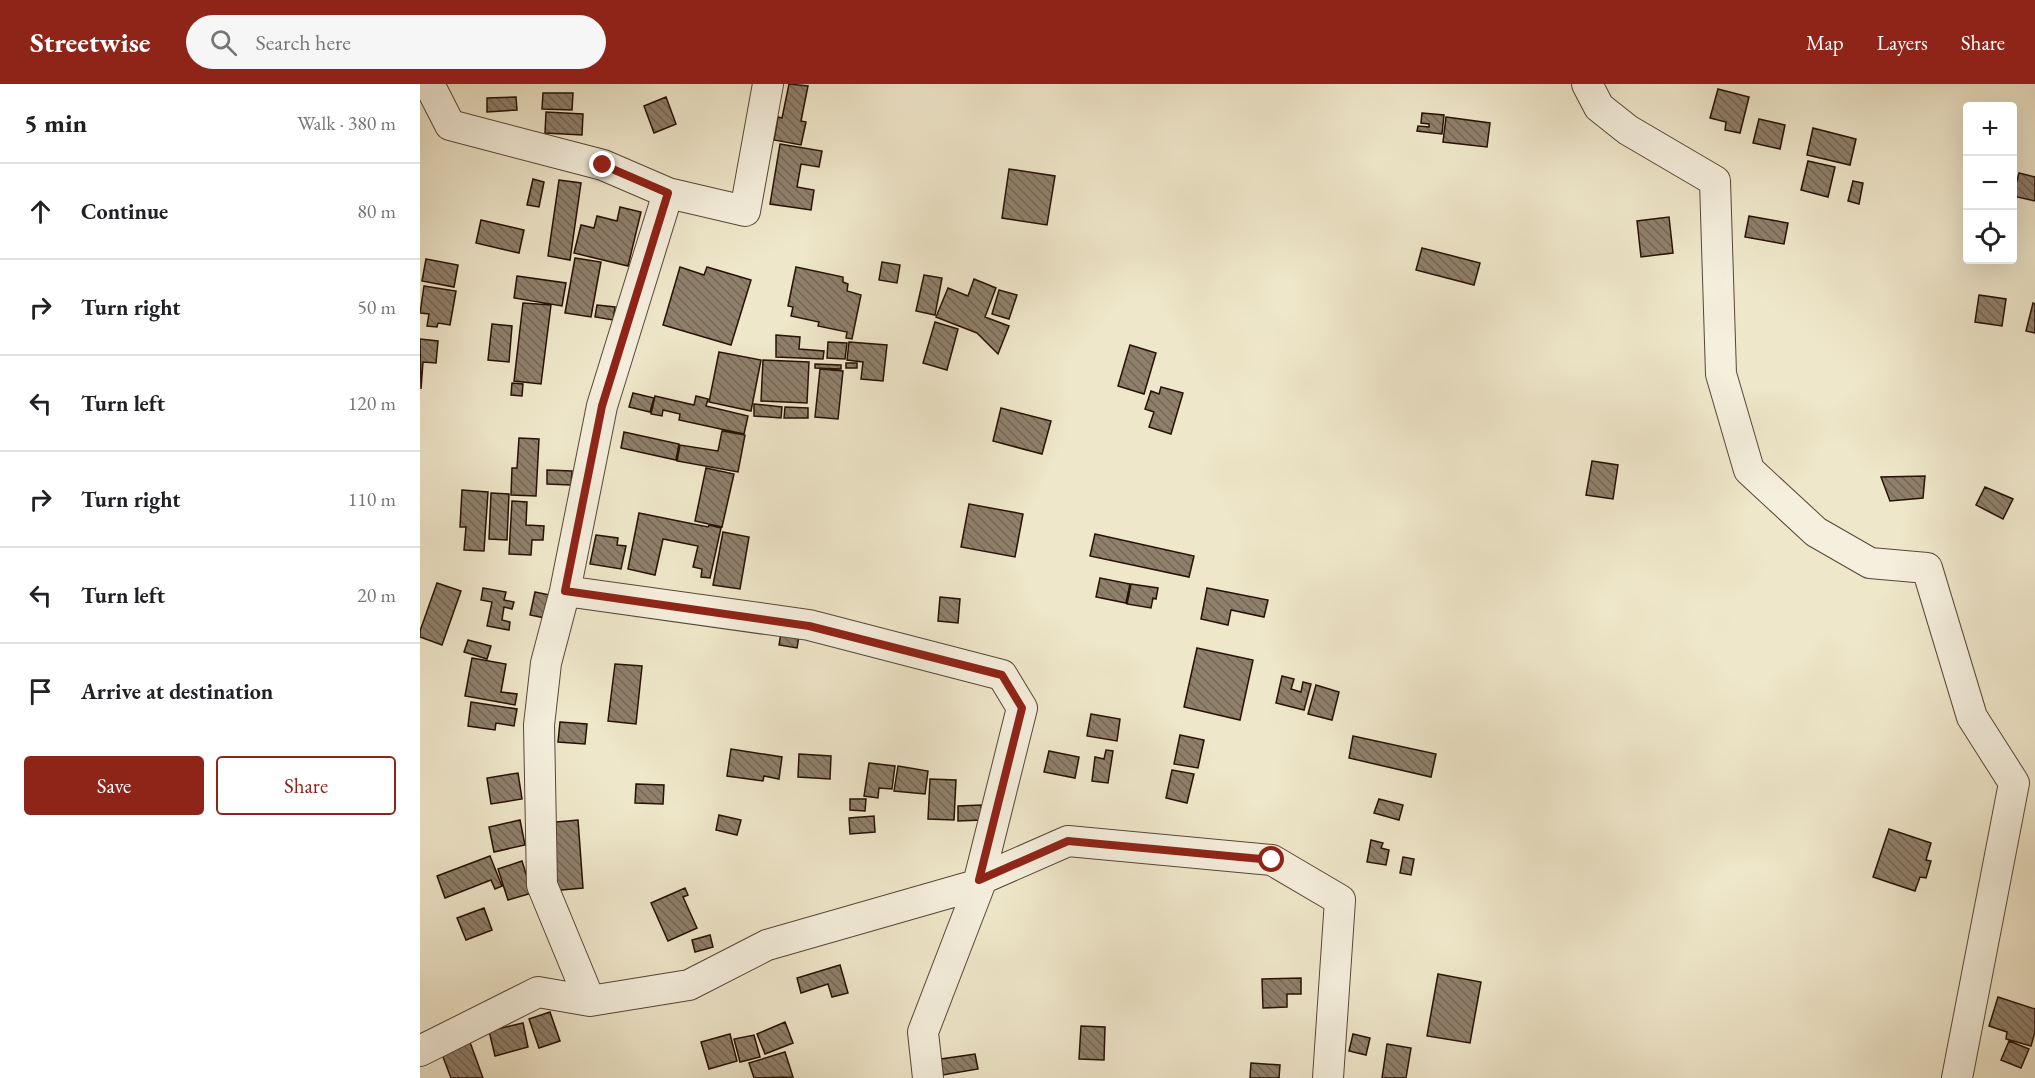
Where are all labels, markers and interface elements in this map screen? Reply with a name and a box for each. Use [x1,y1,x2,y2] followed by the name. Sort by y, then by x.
[186,15,606,69] search box
[30,24,150,60] text: Streetwise
[207,26,240,59] icon: search
[255,28,351,57] text: Search here
[1806,29,1844,56] text: Map
[1877,29,1928,56] text: Layers
[1961,29,2005,56] text: Share
[1963,102,2017,264] map controls
[1963,102,2017,156] button: +
[24,106,87,140] text: 5 min
[297,110,396,136] text: Walk · 380 m
[589,151,615,177] route end
[1963,156,2017,210] button: −
[24,195,57,228] icon: ahead
[81,197,168,226] text: Continue
[357,198,396,224] text: 80 m
[1963,210,2017,264] button: locate
[24,291,57,324] icon: right
[81,293,180,322] text: Turn right
[357,294,396,320] text: 50 m
[24,387,57,420] icon: left
[81,389,165,418] text: Turn left
[348,390,396,416] text: 120 m
[24,483,57,516] icon: right
[81,485,180,514] text: Turn right
[348,486,396,512] text: 110 m
[24,579,57,612] icon: left
[81,581,165,610] text: Turn left
[357,582,396,608] text: 20 m
[24,675,57,708] icon: arrive
[81,677,273,706] text: Arrive at destination
[24,756,204,815] button: Save
[216,756,396,815] button: Share
[1258,846,1284,872] route start

